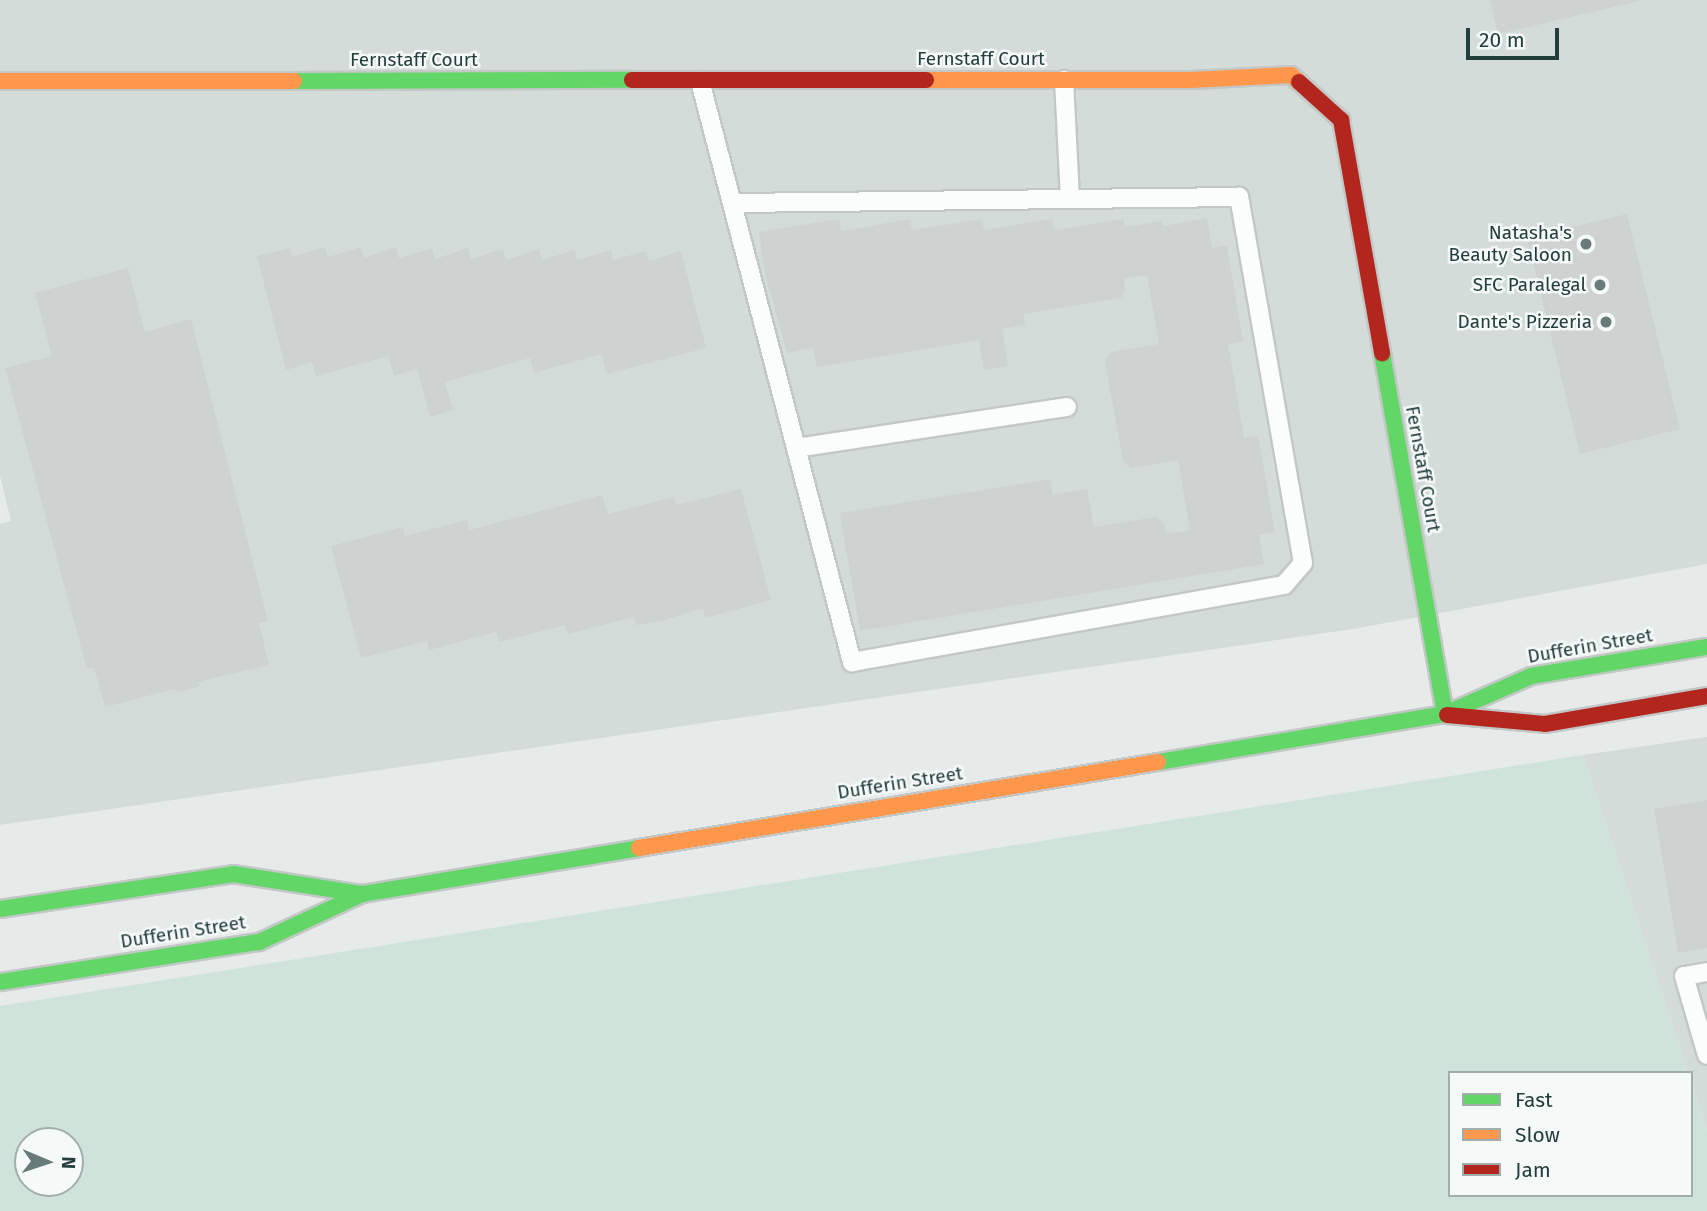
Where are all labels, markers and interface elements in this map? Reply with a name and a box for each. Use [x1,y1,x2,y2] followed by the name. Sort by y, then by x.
[1469,14,1562,58] scale bar
[1479,27,1525,53] text: 20 m
[917,48,1045,70] street label: Fernstaff Court
[350,49,478,71] street label: Fernstaff Court
[1448,222,1572,266] place label: Natasha's Beauty Saloon
[1578,236,1594,252] marker: Natasha's Beauty Saloon
[1473,274,1586,296] place label: SFC Paralegal
[1592,277,1608,293] marker: SFC Paralegal
[1458,311,1592,333] place label: Dante's Pizzeria
[1598,314,1614,330] marker: Dante's Pizzeria
[1401,404,1445,534] street label: Fernstaff Court
[1526,624,1654,668] street label: Dufferin Street
[836,762,964,804] street label: Dufferin Street
[119,911,247,953] street label: Dufferin Street
[1448,1071,1693,1197] legend
[1515,1087,1553,1113] text: Fast
[1515,1122,1560,1148] text: Slow
[14,1127,84,1197] north arrow
[57,1156,80,1169] text: N
[1515,1157,1551,1183] text: Jam

